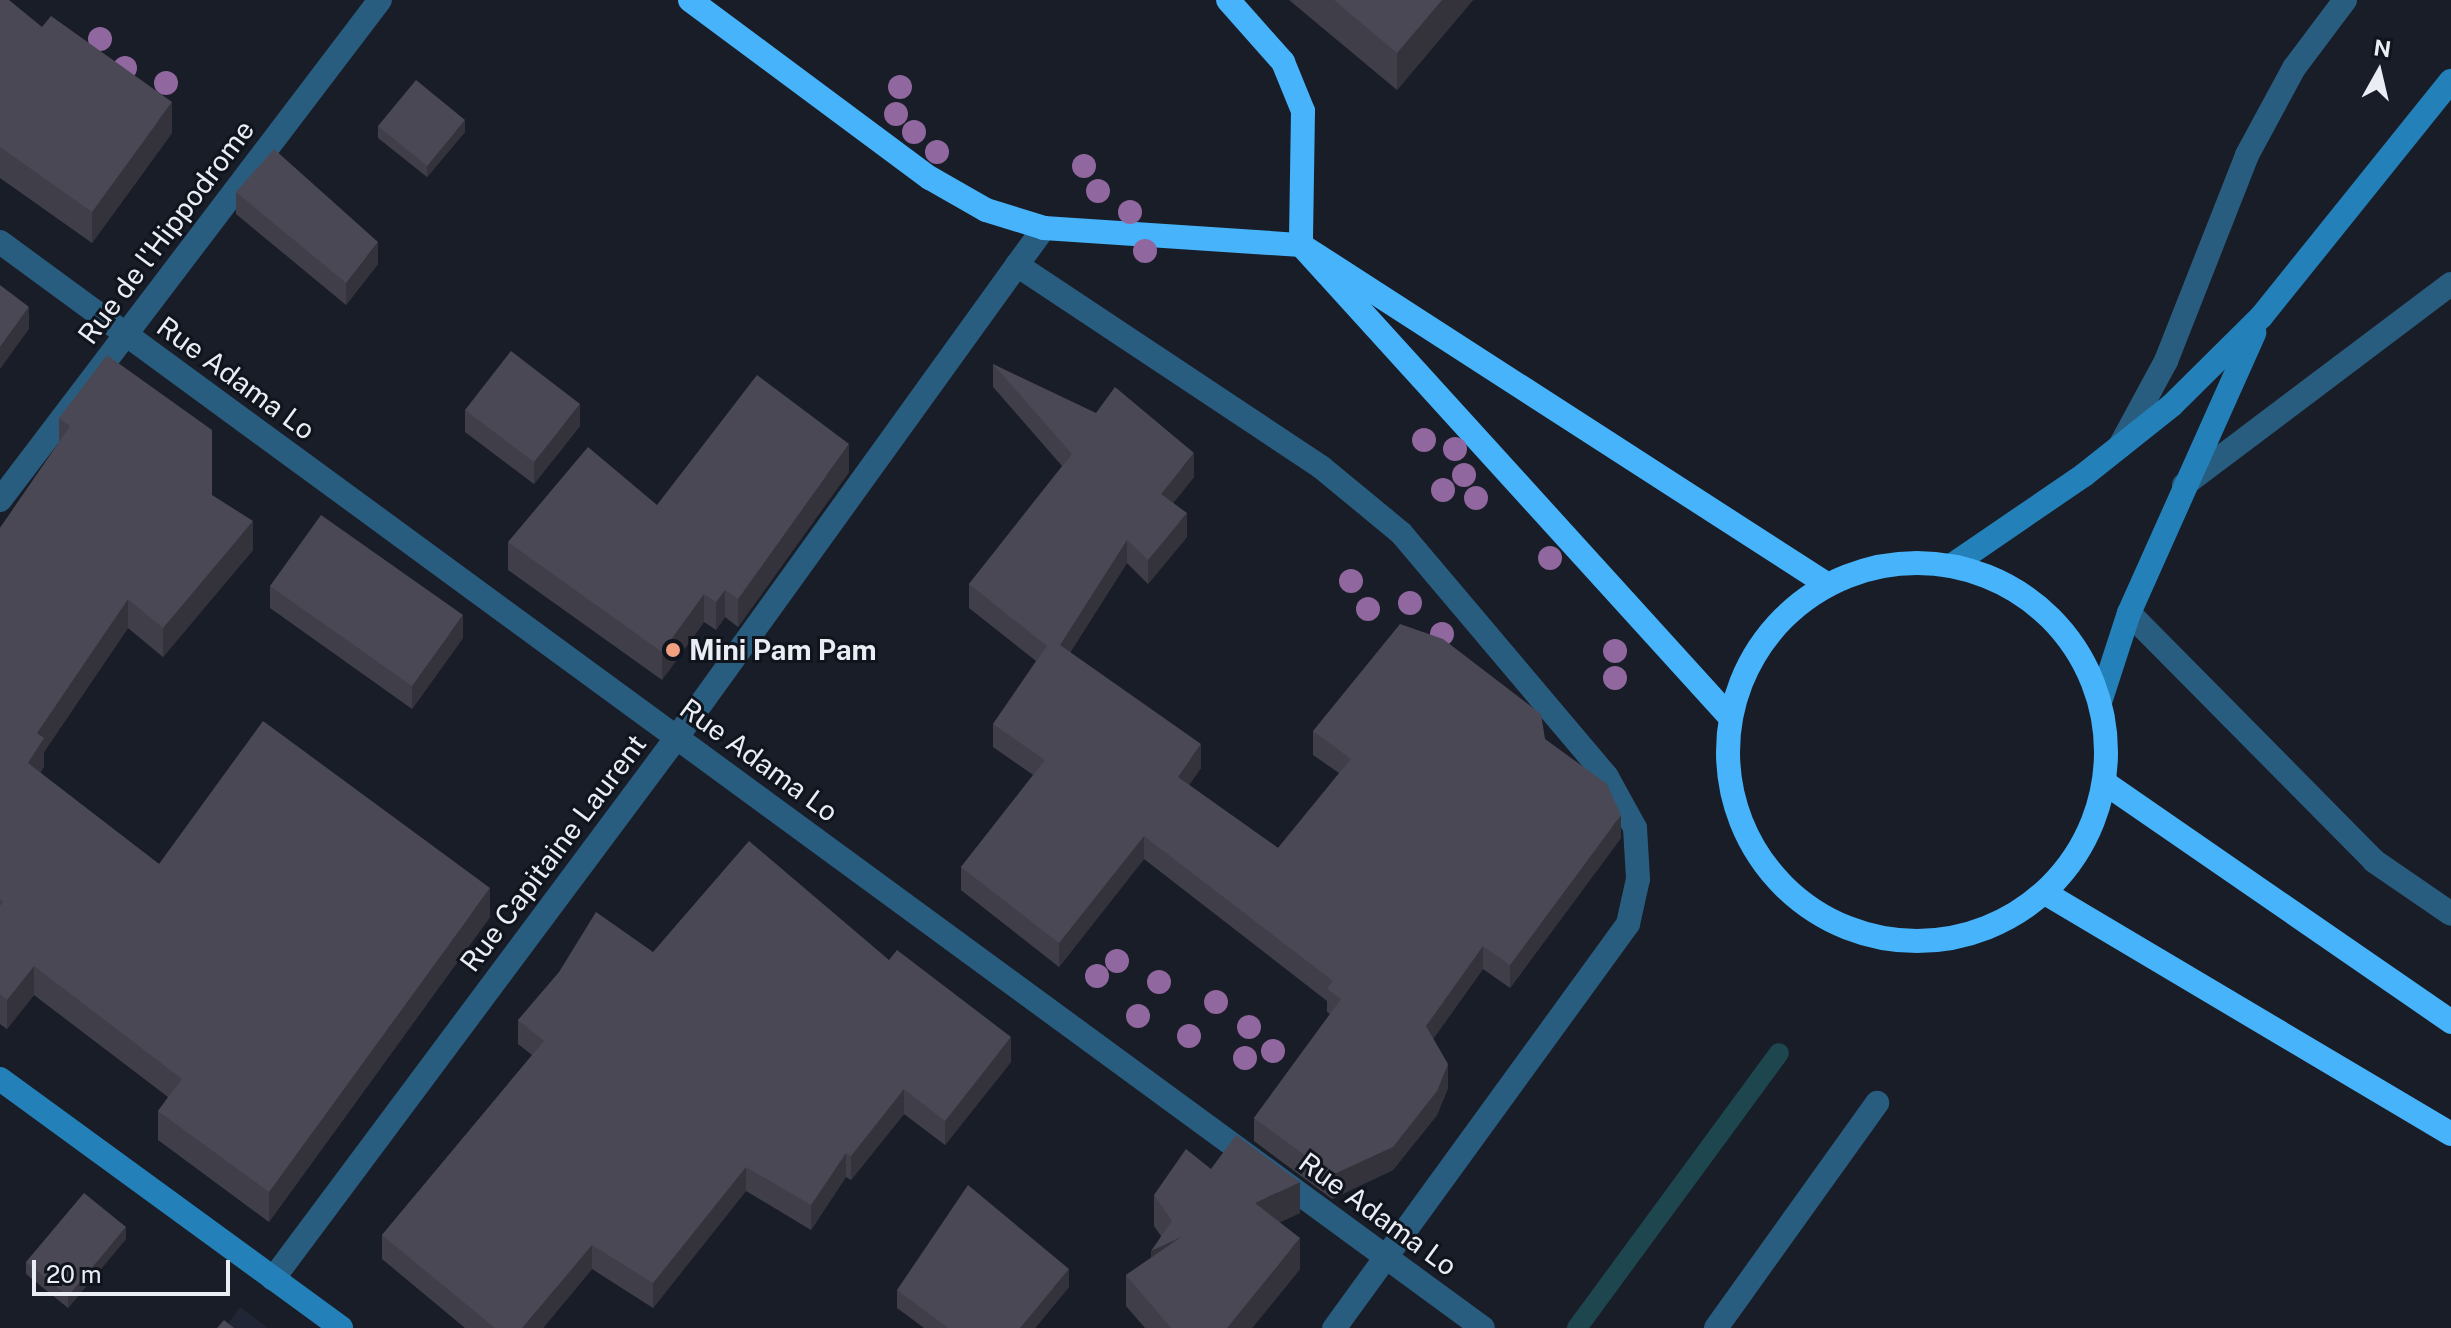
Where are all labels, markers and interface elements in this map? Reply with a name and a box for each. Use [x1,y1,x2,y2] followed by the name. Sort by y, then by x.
[2339,32,2419,112] north arrow
[2372,34,2393,62] text: N
[71,113,261,351] street label: Rue de l'Hippodrome
[150,309,322,447] street label: Rue Adama Lo
[689,633,877,667] place label: Mini Pam Pam
[664,641,682,659] marker: Mini Pam Pam
[673,691,845,829] street label: Rue Adama Lo
[453,728,653,978] street label: Rue Capitaine Laurent
[1292,1145,1464,1283] street label: Rue Adama Lo
[36,1244,234,1294] scale bar
[46,1260,102,1288] text: 20 m

